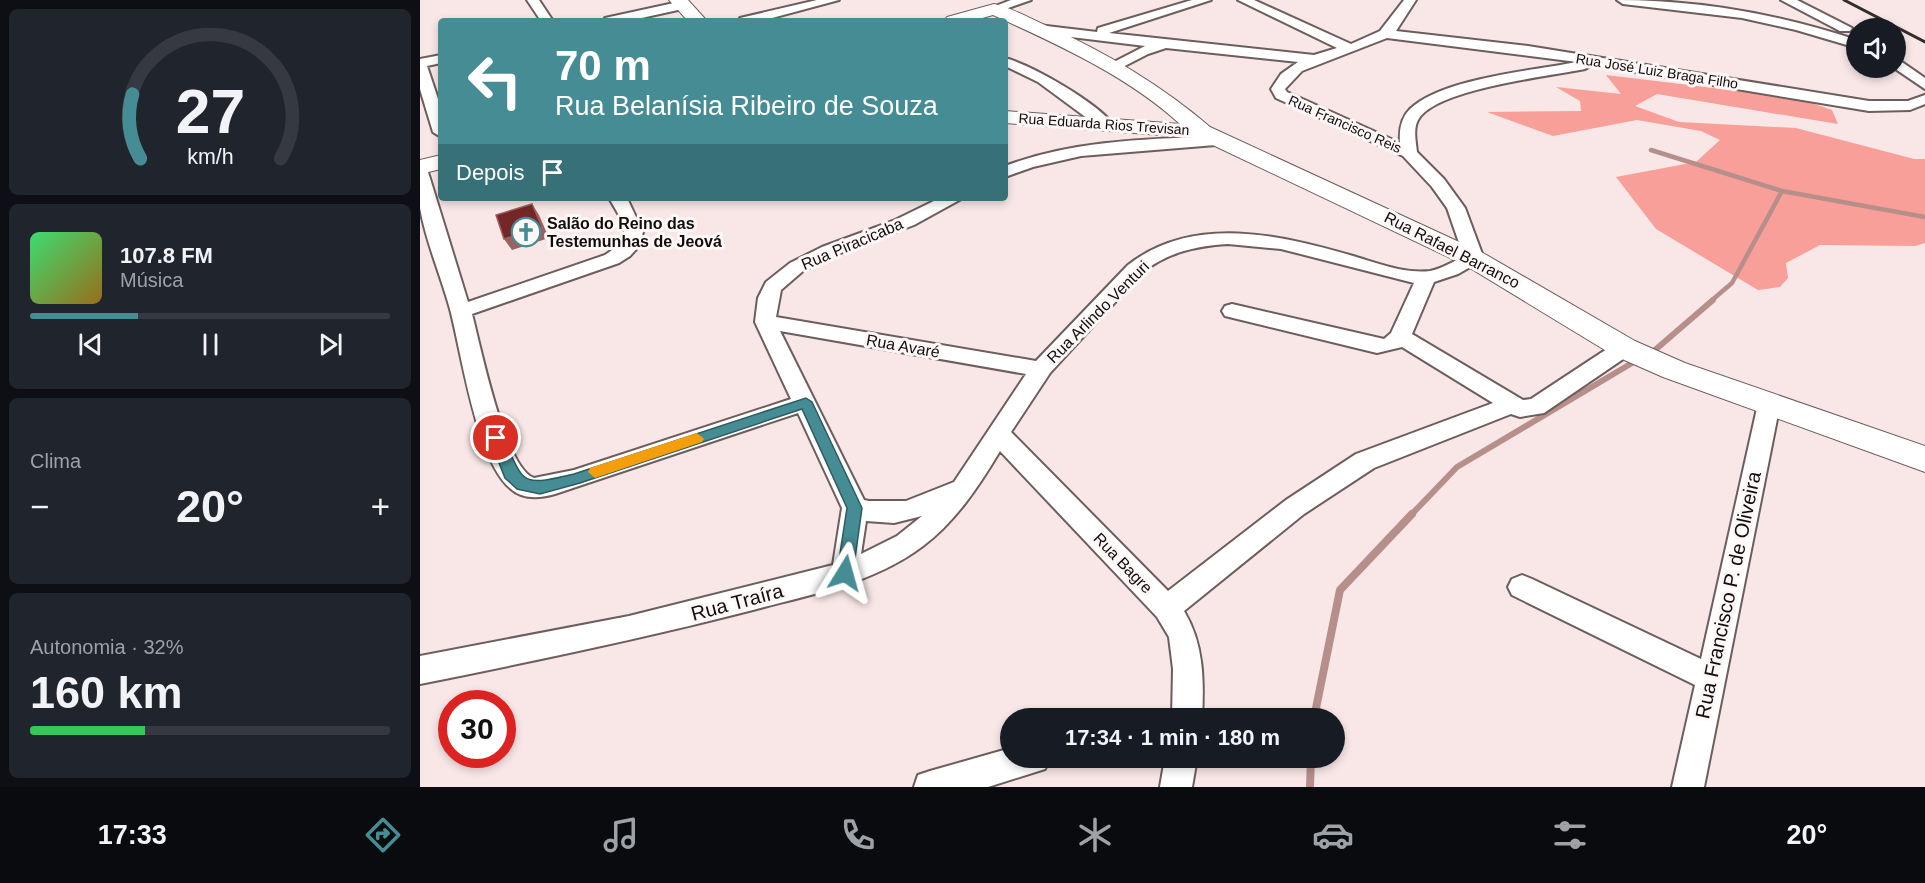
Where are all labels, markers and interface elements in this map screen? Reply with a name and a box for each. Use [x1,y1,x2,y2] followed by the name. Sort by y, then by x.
[1846,18,1906,78] map controls
[1846,18,1906,78] button: sound
[456,42,534,120] icon: left
[555,42,651,89] text: 70 m
[1575,50,1740,92] street label: Rua José Luiz Braga Filho
[175,77,245,146] text: 27
[555,91,938,121] text: Rua Belanísia Ribeiro de Souza
[1286,92,1404,156] street label: Rua Francisco Reis
[1018,110,1190,138] street label: Rua Eduarda Rios Trevisan
[187,145,233,169] text: km/h
[536,156,569,189] icon: arrive
[456,160,524,185] text: Depois
[1382,209,1523,292] street label: Rua Rafael Barranco
[547,215,722,250] place label: Salão do Reino das Testemunhas de Jeová
[799,215,905,273] street label: Rua Piracicaba
[510,216,542,248] church icon: Salão do Reino das Testemunhas de Jeová
[120,243,213,268] text: 107.8 FM
[1044,258,1152,366] street label: Rua Arlindo Venturi
[120,269,183,291] text: Música
[74,328,107,361] icon: previous
[194,328,227,361] icon: pause
[314,328,347,361] icon: next
[865,331,941,361] street label: Rua Avaré
[470,412,521,463] pin
[479,421,512,454] icon: arrive
[30,450,81,472] text: Clima
[1691,469,1765,721] street label: Rua Francisco P. de Oliveira
[176,481,244,532] text: 20°
[30,488,49,525] text: −
[371,488,390,525] text: +
[1090,530,1156,596] street label: Rua Bagre
[813,541,877,605] position arrow
[689,579,786,625] street label: Rua Traíra
[30,636,183,658] text: Autonomia · 32%
[30,667,183,718] text: 160 km
[438,690,516,768] speed limit sign: 30
[1065,725,1280,750] text: 17:34 · 1 min · 180 m
[362,814,404,856] icon: directions
[600,814,642,856] icon: music
[837,814,879,856] icon: phone
[1074,814,1116,856] icon: climate
[1312,814,1354,856] icon: car
[1549,814,1591,856] icon: filters
[98,820,167,850] text: 17:33
[1786,820,1827,850] text: 20°

